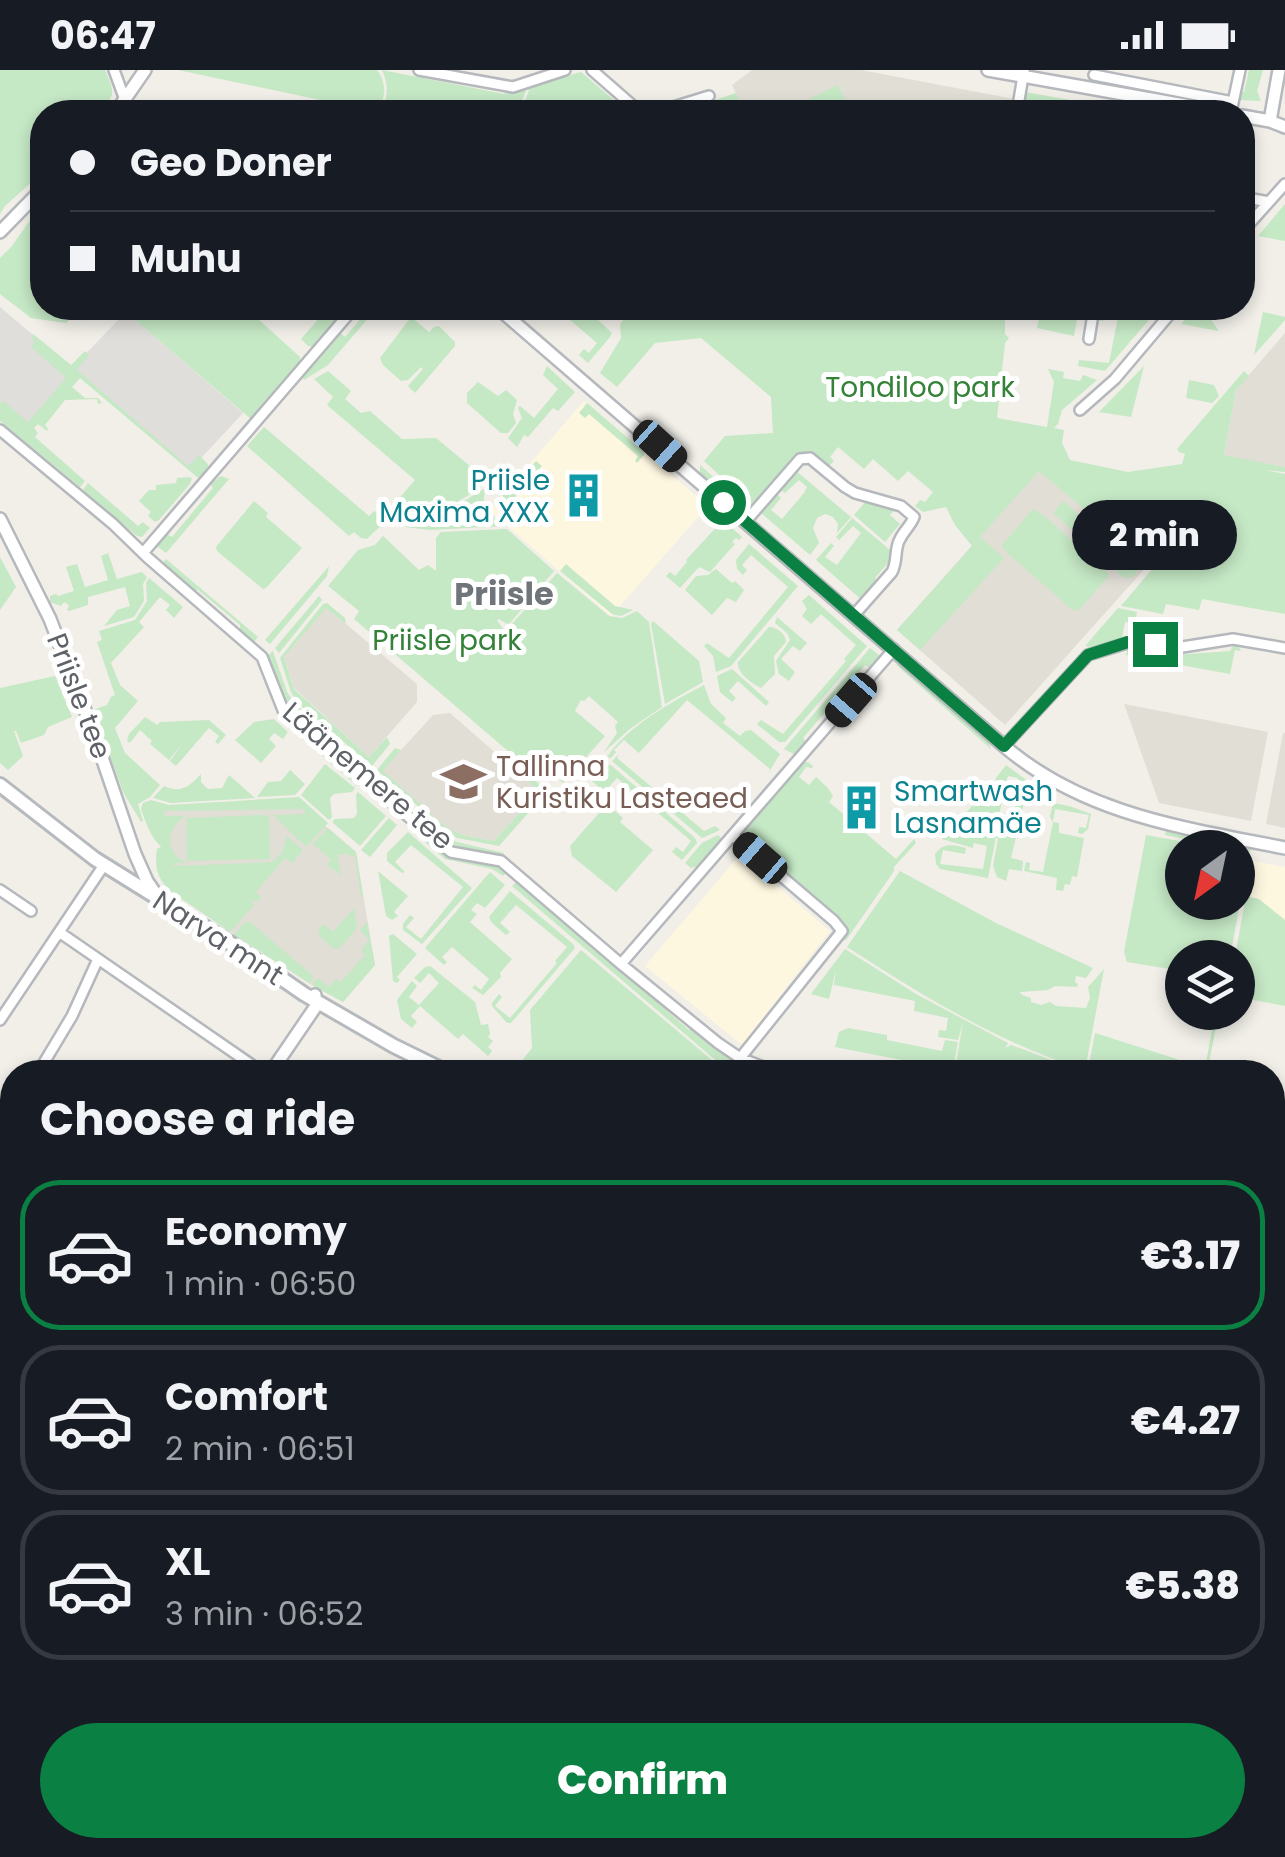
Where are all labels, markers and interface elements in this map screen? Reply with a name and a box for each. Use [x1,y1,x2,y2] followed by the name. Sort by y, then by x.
[50,9,156,62] text: 06:47
[130,136,332,189] text: Geo Doner
[130,232,242,285] text: Muhu
[825,368,1015,407] park label: Tondiloo park
[628,415,692,477] car
[379,461,550,532] place label: Priisle Maxima XXX
[559,472,607,520] building icon: Priisle Maxima XXX
[701,480,746,525] route start
[1072,499,1238,569] callout: 2 min
[1109,512,1200,557] text: 2 min
[454,571,554,616] district label: Priisle
[372,621,522,660] park label: Priisle park
[1133,622,1178,667] route end
[37,628,121,764] street label: Priisle tee
[820,668,882,732] car
[274,693,462,859] street label: Läänemere tee
[496,747,748,818] place label: Tallinna Kuristiku Lasteaed
[439,758,487,806] school or university icon: Tallinna Kuristiku Lasteaed
[894,772,1053,843] place label: Smartwash Lasnamäe
[837,783,885,831] building icon: Smartwash Lasnamäe
[728,827,792,889] car
[1165,830,1255,920] north arrow
[1165,830,1255,1030] map controls
[145,881,291,995] street label: Narva mnt
[1165,940,1255,1030] button: layers
[40,1088,355,1151] text: Choose a ride
[165,1205,347,1258] text: Economy
[45,1210,135,1300] icon: car
[1141,1229,1240,1282] text: €3.17
[165,1261,356,1306] text: 1 min · 06:50
[165,1370,328,1423] text: Comfort
[45,1375,135,1465] icon: car
[1131,1394,1240,1447] text: €4.27
[165,1426,355,1471] text: 2 min · 06:51
[165,1535,210,1588] text: XL
[45,1540,135,1630] icon: car
[1126,1559,1240,1612] text: €5.38
[165,1591,363,1636] text: 3 min · 06:52
[40,1723,1245,1838] button: Confirm

